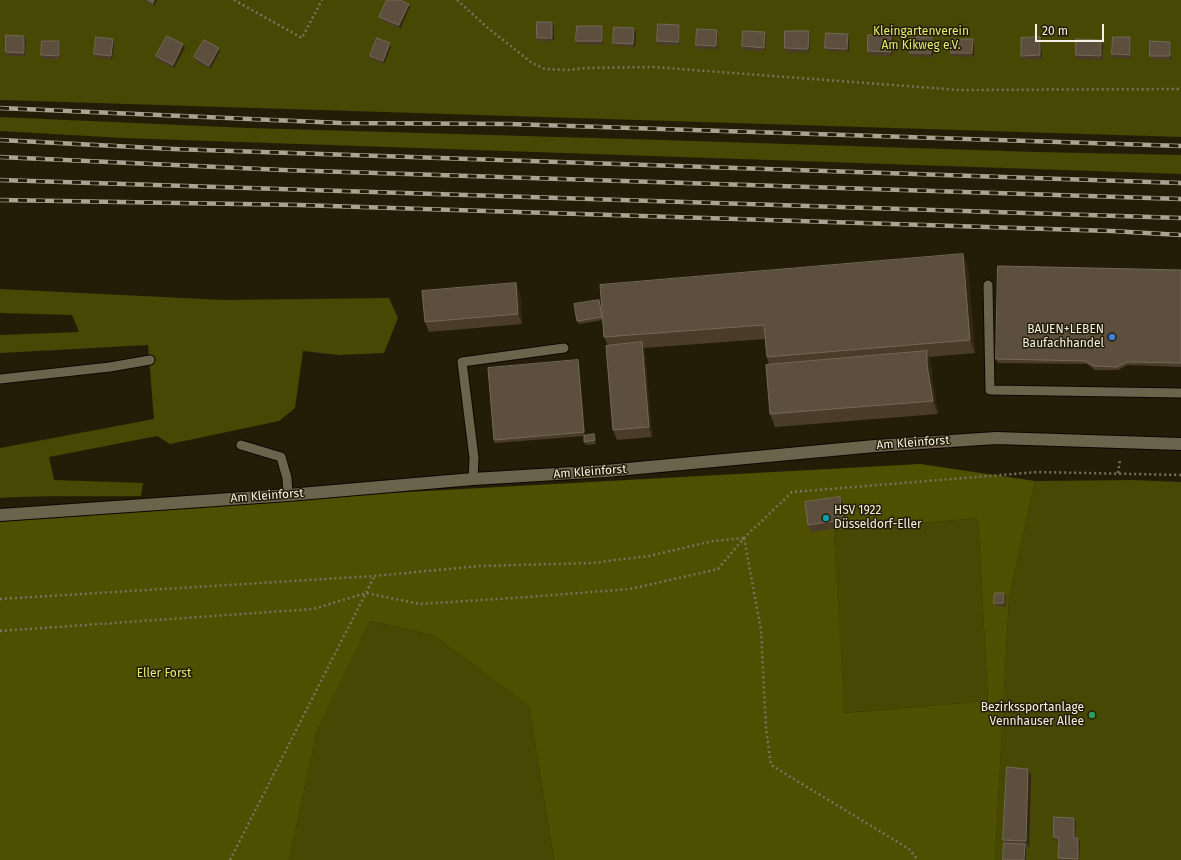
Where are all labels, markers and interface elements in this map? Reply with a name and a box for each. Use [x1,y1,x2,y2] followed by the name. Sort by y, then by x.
[1037,16,1106,42] scale bar
[1042,24,1068,38] text: 20 m
[873,25,969,53] park label: Kleingartenverein Am Kikweg e.V.
[1022,323,1104,351] place label: BAUEN+LEBEN Baufachhandel
[1107,332,1117,342] marker: BAUEN+LEBEN Baufachhandel
[876,433,950,453] street label: Am Kleinforst
[553,462,627,482] street label: Am Kleinforst
[230,486,304,506] street label: Am Kleinforst
[834,504,922,532] place label: HSV 1922 Düsseldorf-Eller
[821,513,831,523] marker: HSV 1922 Düsseldorf-Eller
[137,667,191,681] park label: Eller Forst
[981,701,1084,729] place label: Bezirkssportanlage Vennhauser Allee
[1087,710,1097,720] marker: Bezirkssportanlage Vennhauser Allee

